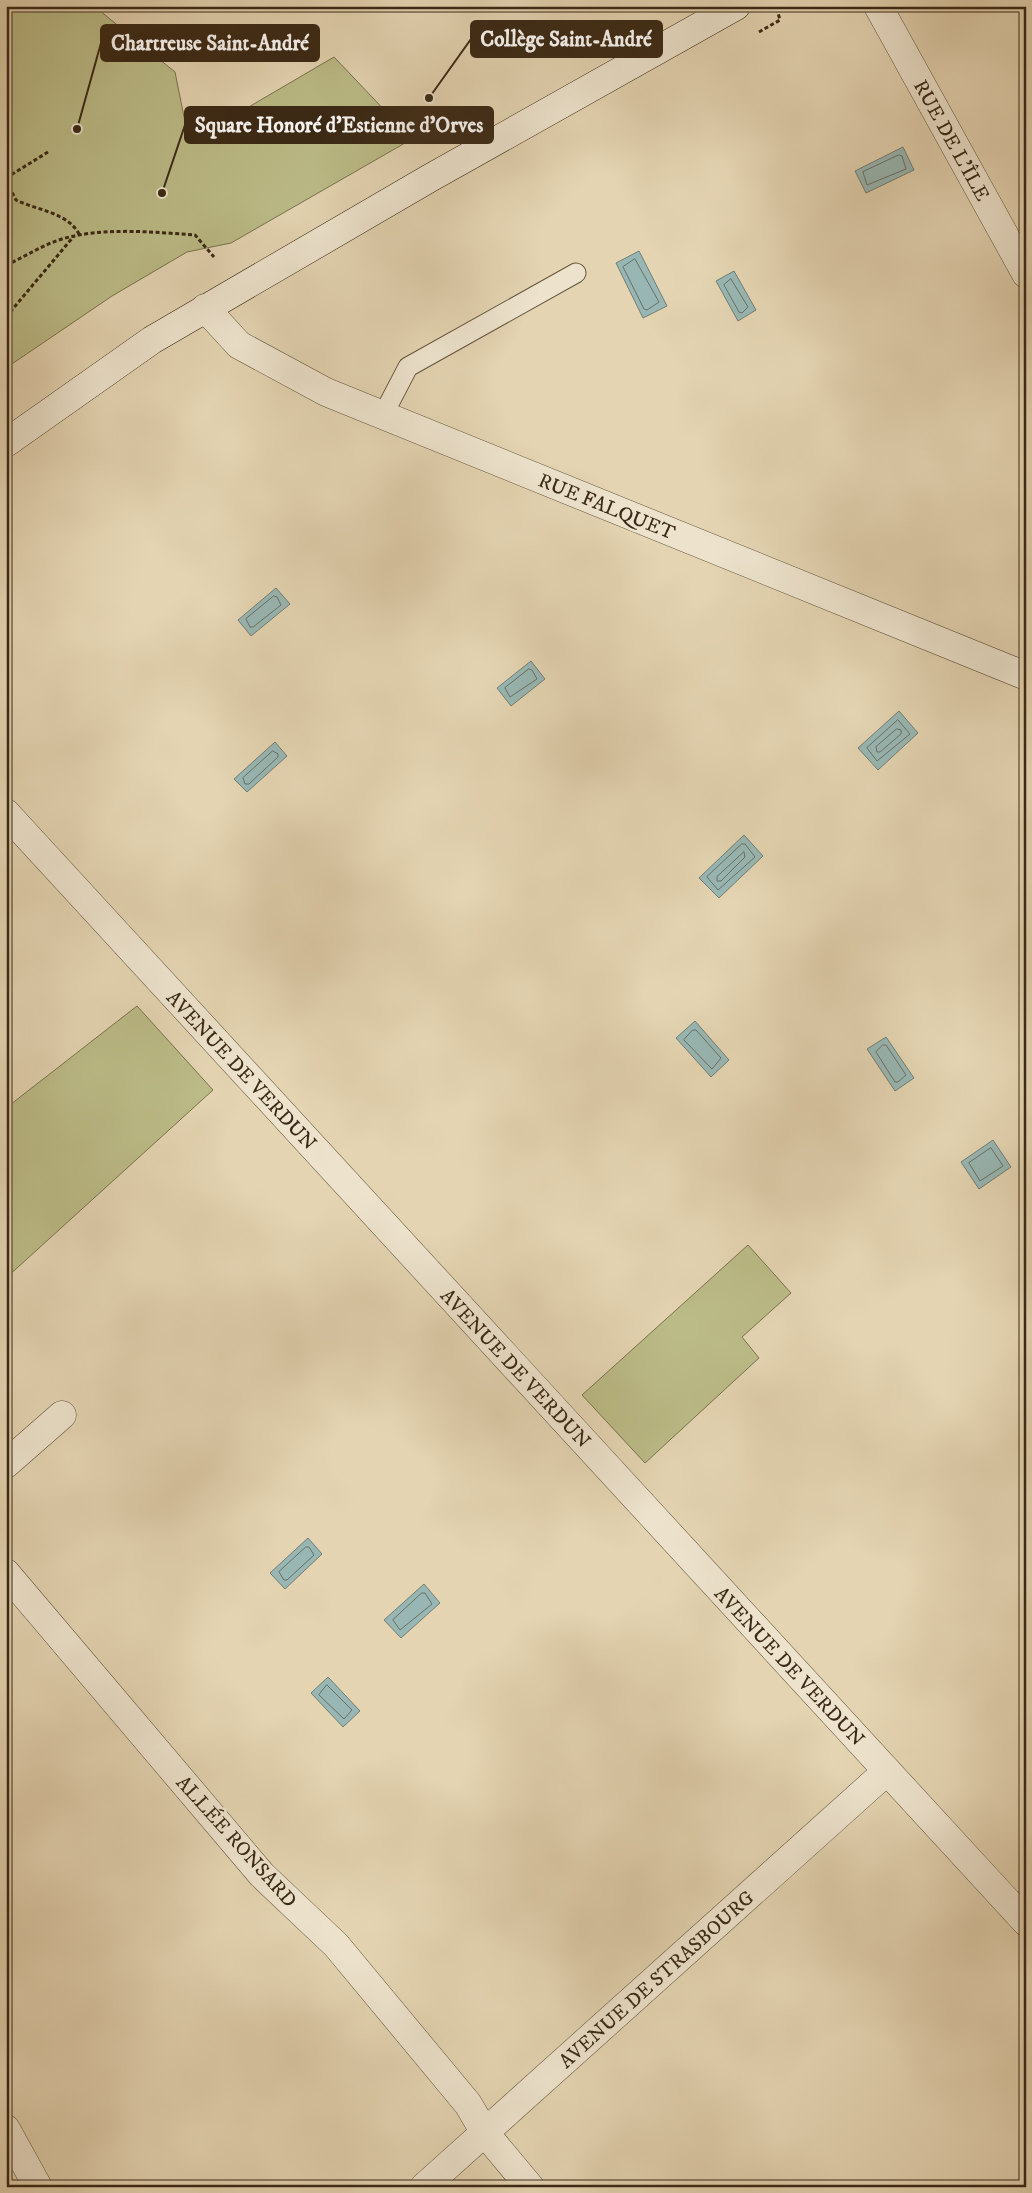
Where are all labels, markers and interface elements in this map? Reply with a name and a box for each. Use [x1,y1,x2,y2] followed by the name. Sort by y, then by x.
[471,21,662,57] callout: Collège Saint-André
[101,25,319,61] callout: Chartreuse Saint-André
[480,27,652,53] text: Collège Saint-André
[111,31,309,57] text: Chartreuse Saint-André
[907,76,994,206] street label: RUE DE L'ÎLE
[185,107,493,143] callout: Square Honoré d'Estienne d'Orves
[195,113,483,139] text: Square Honoré d'Estienne d'Orves
[534,469,678,546] street label: RUE FALQUET
[160,986,321,1156] street label: AVENUE DE VERDUN
[434,1284,595,1454] street label: AVENUE DE VERDUN
[708,1582,869,1752] street label: AVENUE DE VERDUN
[170,1771,302,1913] street label: ALLÉE RONSARD
[554,1886,760,2074] street label: AVENUE DE STRASBOURG

